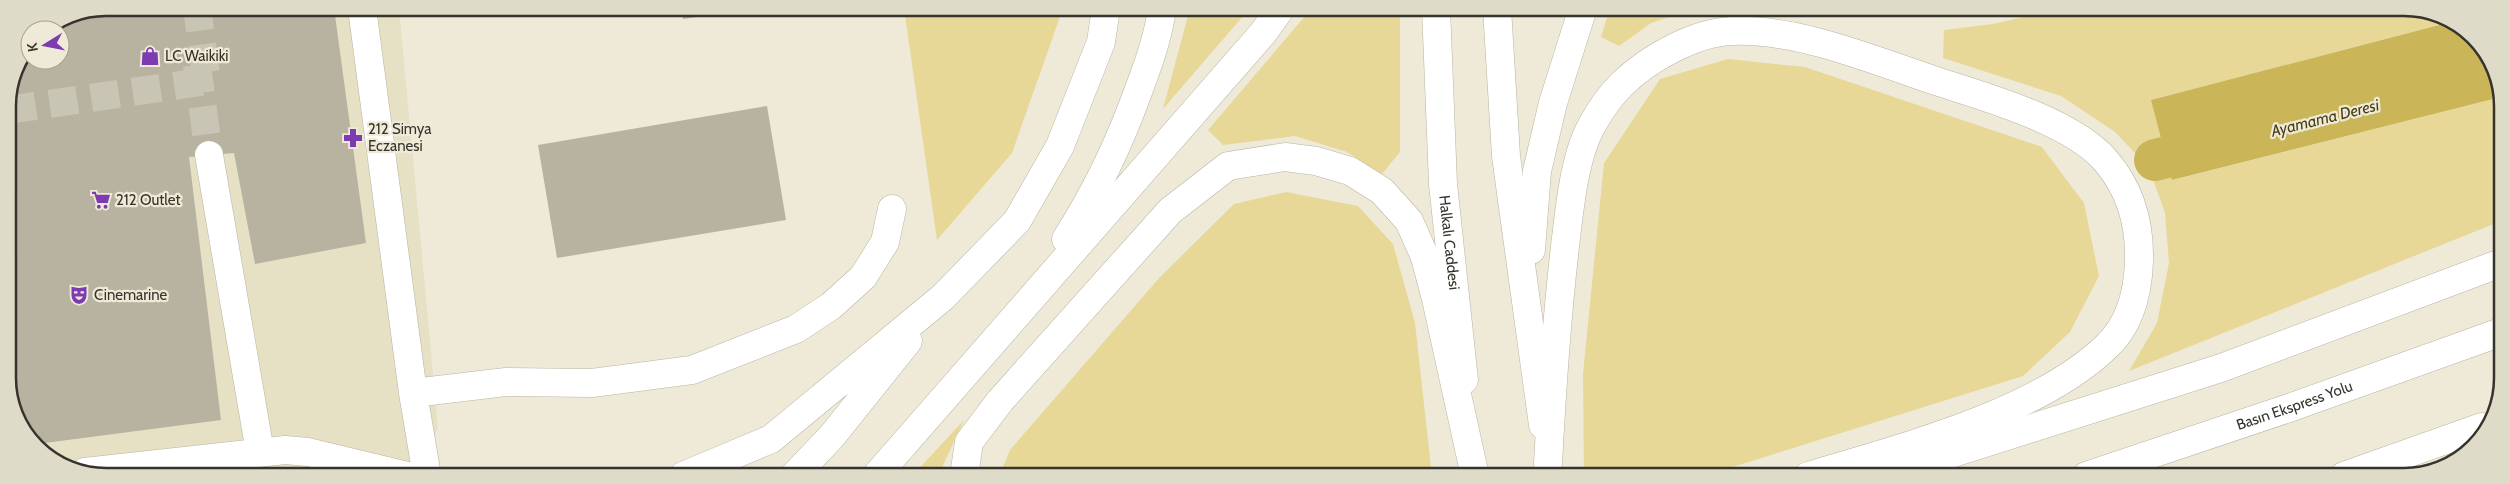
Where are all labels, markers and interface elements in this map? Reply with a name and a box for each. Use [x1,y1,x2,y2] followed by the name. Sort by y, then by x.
[20,20,70,70] north arrow
[23,41,42,53] text: K
[139,45,161,67] shop icon: LC Waikiki
[165,47,229,65] place label: LC Waikiki
[2268,95,2381,141] water label: Ayamama Deresi
[368,120,432,155] place label: 212 Simya Eczanesi
[342,127,364,149] pharmacy icon: 212 Simya Eczanesi
[90,189,112,211] supermarket icon: 212 Outlet
[116,191,181,209] place label: 212 Outlet
[1435,194,1463,291] street label: Halkalı Caddesi
[68,284,90,306] theatre icon: Cinemarine
[94,286,168,304] place label: Cinemarine
[2234,377,2355,434] street label: Basın Ekspress Yolu

